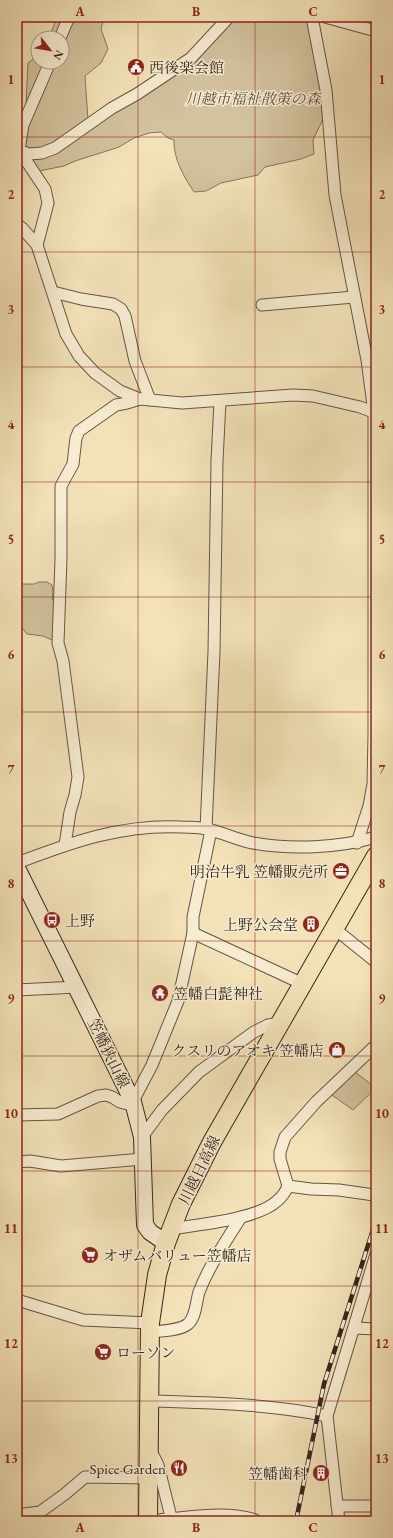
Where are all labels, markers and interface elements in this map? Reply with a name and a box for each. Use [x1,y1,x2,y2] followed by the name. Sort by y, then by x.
[74,3,85,20] text: A
[192,3,200,20] text: B
[308,3,318,20] text: C
[30,30,70,70] north arrow
[50,48,67,63] text: N
[126,57,146,77] public building icon: 西後楽会館
[149,58,224,77] place label: 西後楽会館
[8,71,15,88] text: 1
[379,71,386,88] text: 1
[185,89,322,108] park label: 川越市福祉散策の森
[8,186,15,203] text: 2
[379,186,386,203] text: 2
[8,301,15,318] text: 3
[379,301,386,318] text: 3
[8,416,15,433] text: 4
[379,416,386,433] text: 4
[8,531,14,548] text: 5
[379,531,385,548] text: 5
[8,646,15,663] text: 6
[379,646,386,663] text: 6
[8,761,15,778] text: 7
[379,761,386,778] text: 7
[331,861,351,881] office icon: 明治牛乳 笠幡販売所
[190,862,328,881] place label: 明治牛乳 笠幡販売所
[8,875,15,892] text: 8
[379,875,386,892] text: 8
[42,910,62,930] bus stop icon: 上野
[65,911,95,930] place label: 上野
[301,914,321,934] building icon: 上野公会堂
[223,915,298,934] place label: 上野公会堂
[150,983,170,1003] temple icon: 笠幡白髭神社
[173,984,263,1003] place label: 笠幡白髭神社
[8,990,15,1007] text: 9
[379,990,386,1007] text: 9
[84,1015,134,1091] street label: 笠幡狭山線
[327,1040,347,1060] shop icon: クスリのアオキ 笠幡店
[171,1041,324,1060] place label: クスリのアオキ 笠幡店
[4,1105,18,1122] text: 10
[375,1105,389,1122] text: 10
[174,1132,224,1208] street label: 川越日高線
[4,1220,18,1237] text: 11
[375,1220,389,1237] text: 11
[80,1245,100,1265] supermarket icon: オザムバリュー笠幡店
[103,1246,252,1265] place label: オザムバリュー笠幡店
[4,1335,18,1352] text: 12
[375,1335,389,1352] text: 12
[93,1342,113,1362] supermarket icon: ローソン
[116,1343,175,1362] place label: ローソン
[4,1450,18,1467] text: 13
[375,1450,389,1467] text: 13
[169,1458,189,1478] restaurant icon: Spice Garden
[90,1459,166,1478] place label: Spice Garden
[311,1463,331,1483] building icon: 笠幡歯科
[248,1464,308,1483] place label: 笠幡歯科
[74,1519,85,1536] text: A
[192,1519,200,1536] text: B
[308,1519,318,1536] text: C

